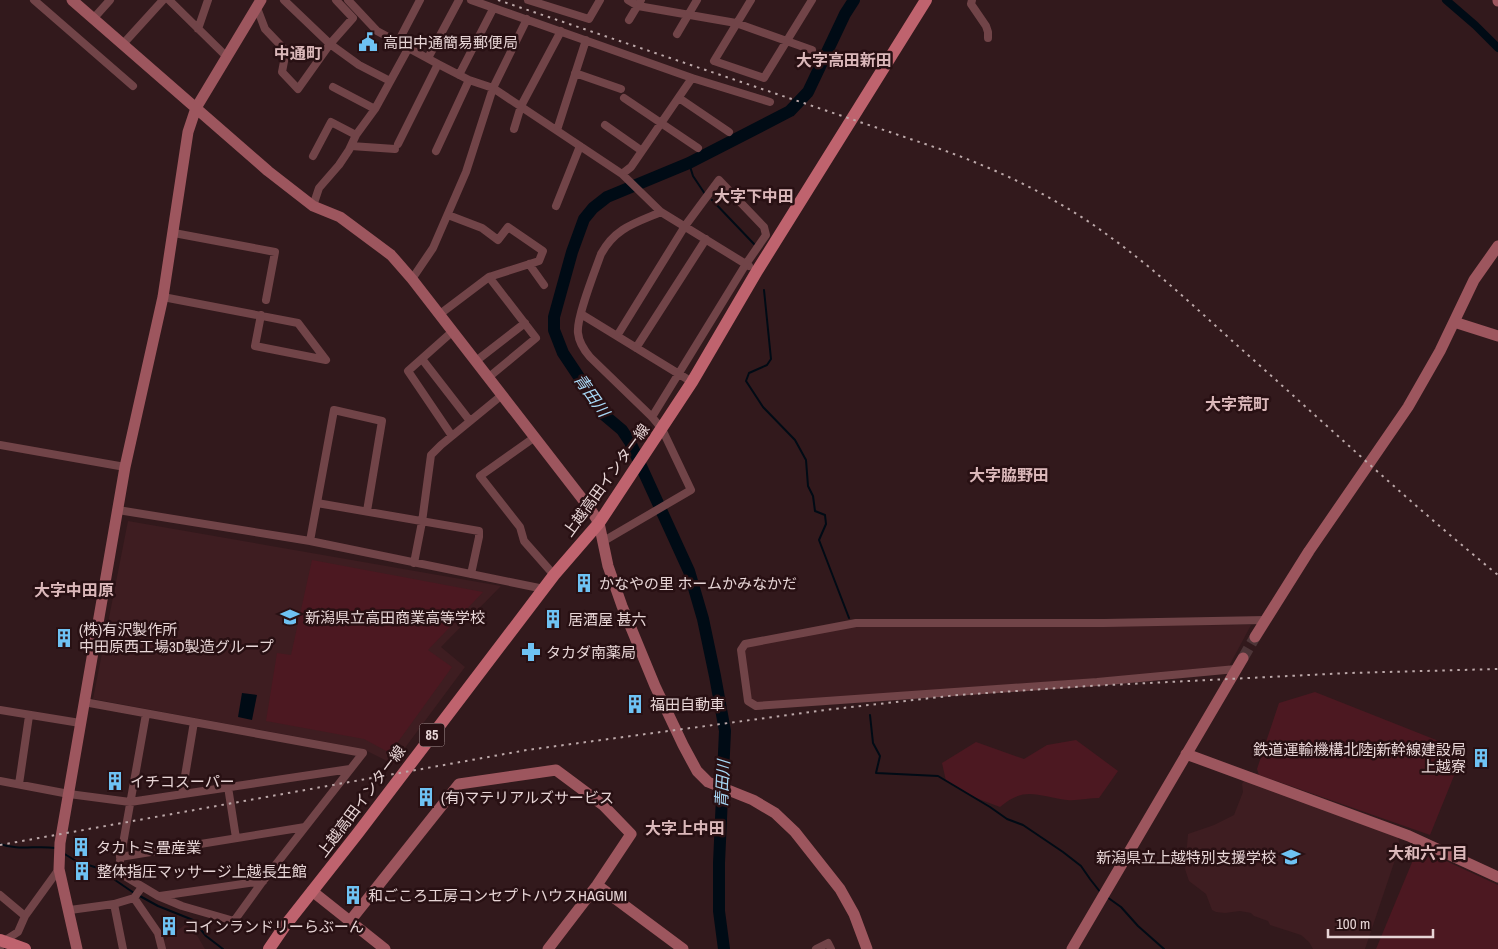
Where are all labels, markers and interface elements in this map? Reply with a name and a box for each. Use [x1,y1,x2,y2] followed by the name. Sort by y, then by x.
[357,31,379,53] public building icon: 高田中通簡易郵便局
[383,32,518,53] place label: 高田中通簡易郵便局
[274,42,322,64] district label: 中通町
[796,49,892,71] district label: 大字高田新田
[714,185,794,207] district label: 大字下中田
[569,369,616,423] water label: 青田川
[1205,393,1269,415] district label: 大字荒町
[558,419,654,541] street label: 上越高田インター線
[969,464,1049,486] district label: 大字脇野田
[573,572,595,594] building icon: かなやの里 ホームかみなかだ
[599,573,797,594] place label: かなやの里 ホームかみなかだ
[34,579,114,601] district label: 大字中田原
[279,606,301,628] school or university icon: 新潟県立高田商業高等学校
[305,607,485,628] place label: 新潟県立高田商業高等学校
[542,608,564,630] building icon: 居酒屋 甚六
[568,609,646,630] place label: 居酒屋 甚六
[79,619,274,657] place label: (株)有沢製作所 中田原西工場3D製造グループ
[53,627,75,649] building icon: (株)有沢製作所 中田原西工場3D製造グループ
[520,641,542,663] pharmacy icon: タカダ南薬局
[546,642,636,663] place label: タカダ南薬局
[624,693,646,715] building icon: 福田自動車
[650,694,725,715] place label: 福田自動車
[420,724,444,746] road number: 85
[1253,739,1466,777] place label: 鉄道運輸機構北陸j新幹線建設局 上越寮
[312,741,410,861] street label: 上越高田インター線
[1470,747,1492,769] building icon: 鉄道運輸機構北陸j新幹線建設局 上越寮
[710,757,734,809] water label: 青田川
[104,770,126,792] building icon: イチコスーパー
[130,771,235,792] place label: イチコスーパー
[415,786,437,808] building icon: (有)マテリアルズサービス
[441,787,614,808] place label: (有)マテリアルズサービス
[645,817,725,839] district label: 大字上中田
[70,836,92,858] building icon: タカトミ畳産業
[96,837,201,858] place label: タカトミ畳産業
[1388,842,1468,864] district label: 大和六丁目
[1280,846,1302,868] school or university icon: 新潟県立上越特別支援学校
[1096,847,1276,868] place label: 新潟県立上越特別支援学校
[71,860,93,882] building icon: 整体指圧マッサージ上越長生館
[97,861,307,882] place label: 整体指圧マッサージ上越長生館
[342,884,364,906] building icon: 和ごころ工房コンセプトハウスHAGUMI
[368,885,627,906] place label: 和ごころ工房コンセプトハウスHAGUMI
[1328,906,1433,938] scale bar
[1336,913,1370,934] text: 100 m
[158,915,180,937] building icon: コインランドリーらぶーん
[184,916,364,937] place label: コインランドリーらぶーん

